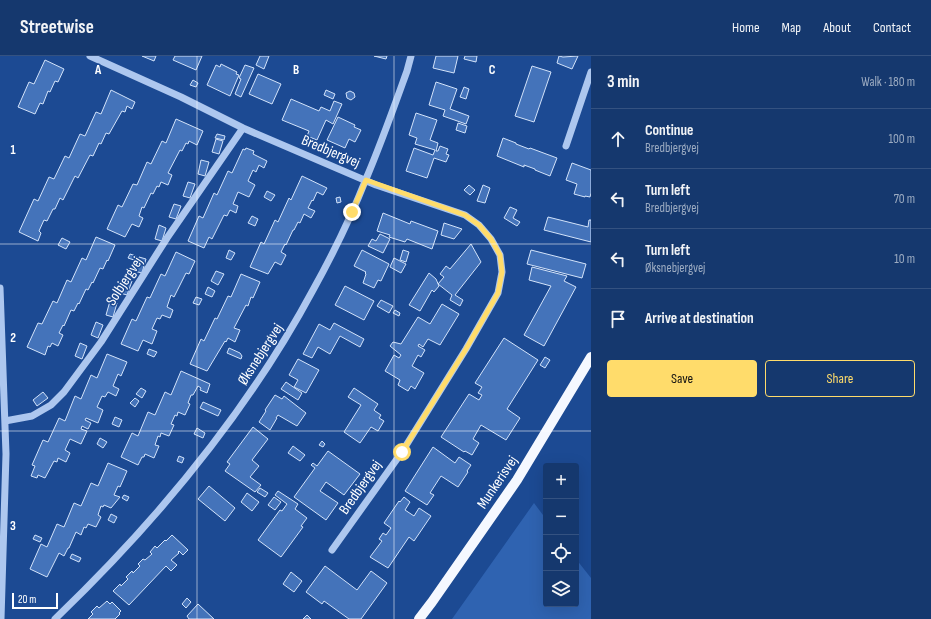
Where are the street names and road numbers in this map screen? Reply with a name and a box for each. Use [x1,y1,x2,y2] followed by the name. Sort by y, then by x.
[299,131,363,172] street label: Bredbjergvej
[102,253,147,309] street label: Solbjergvej
[233,320,288,389] street label: Øksnebjergvej
[473,452,522,512] street label: Munkerisvej
[335,456,386,518] street label: Bredbjergvej

